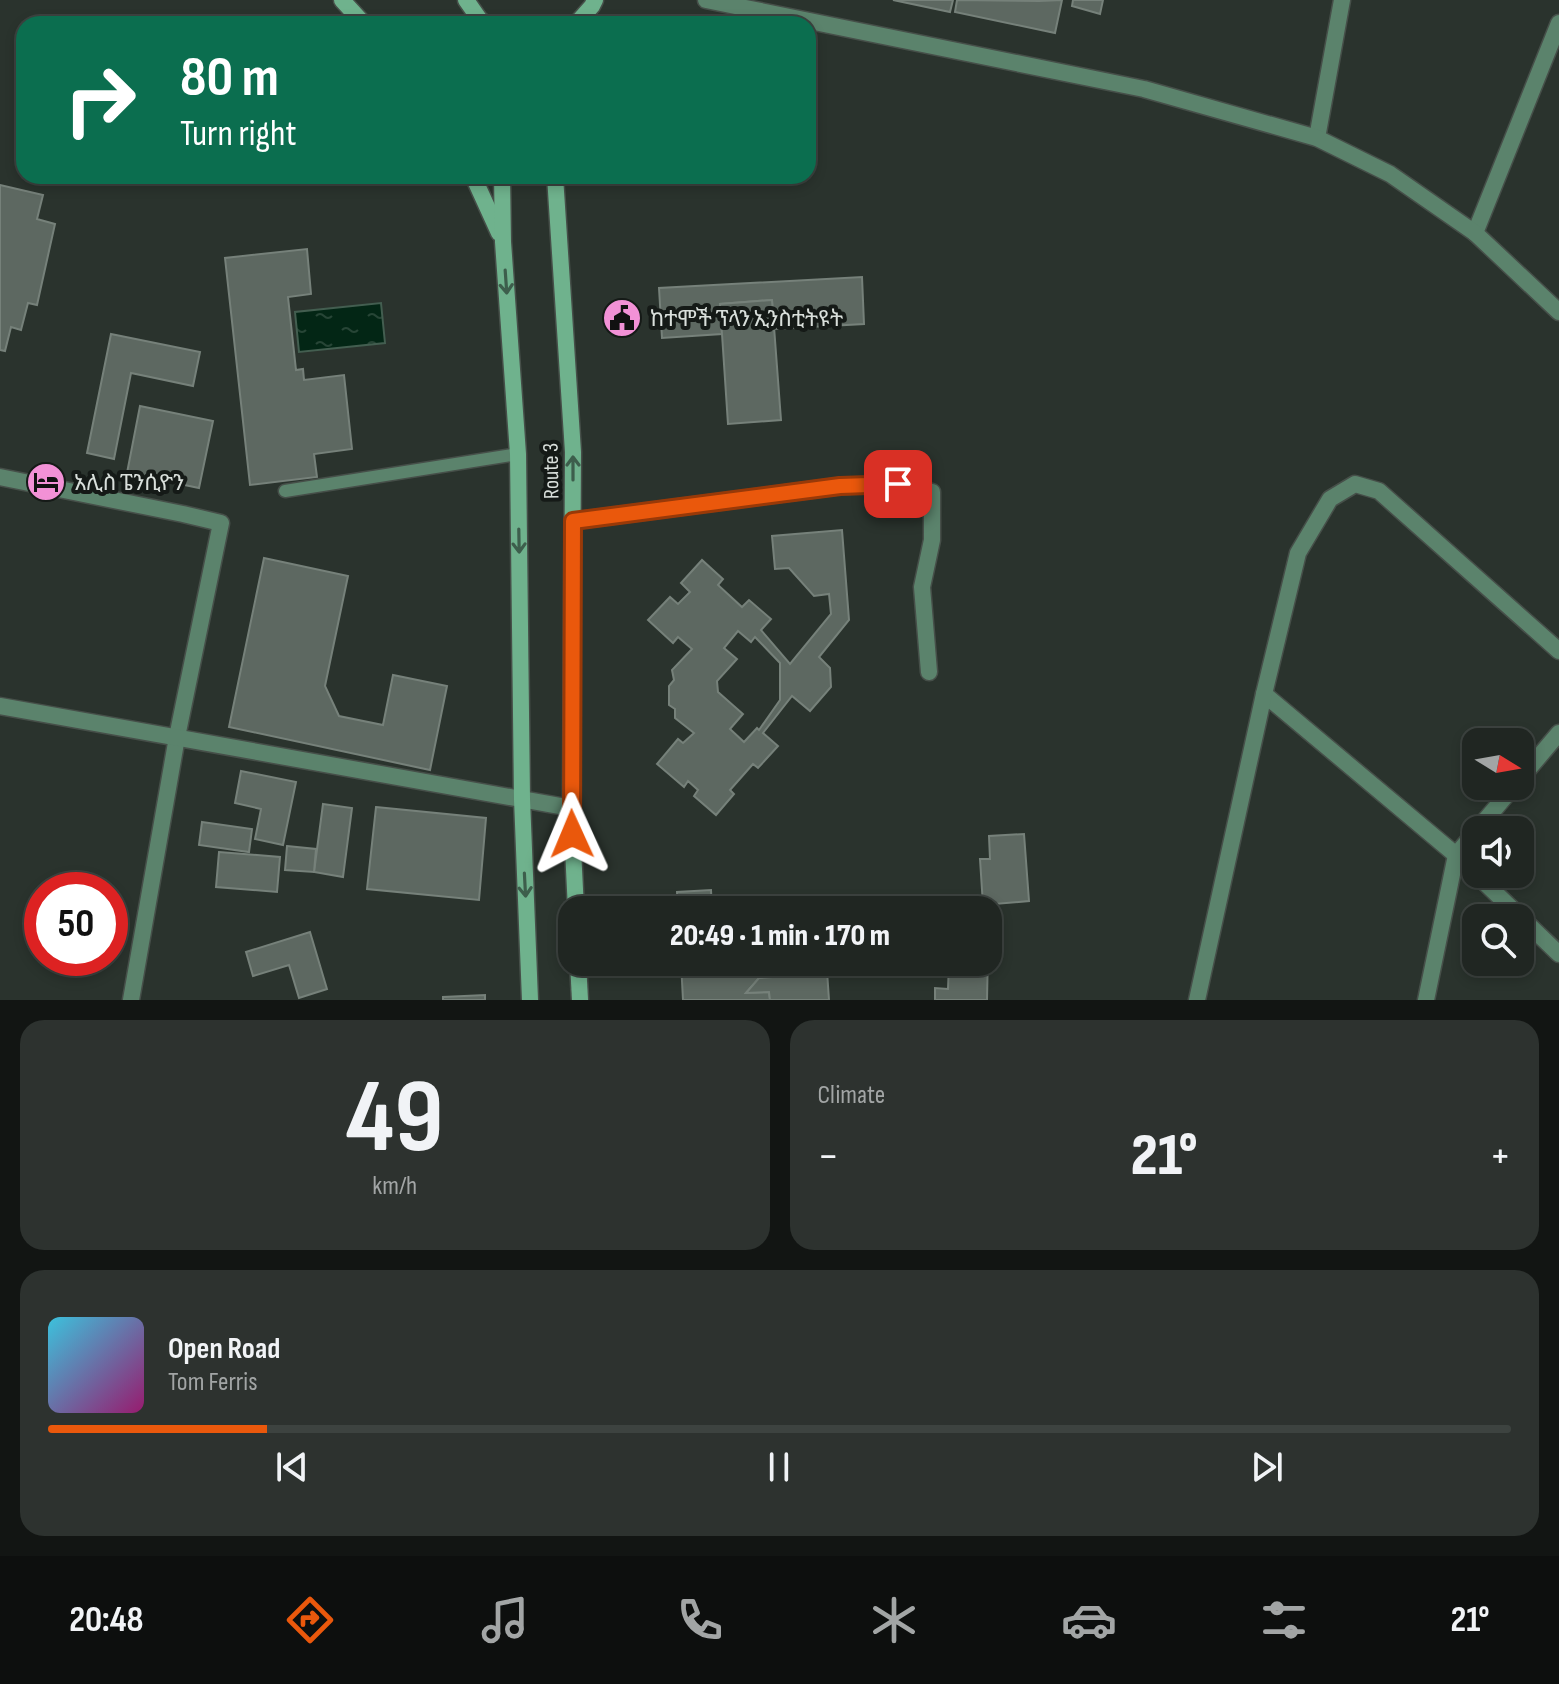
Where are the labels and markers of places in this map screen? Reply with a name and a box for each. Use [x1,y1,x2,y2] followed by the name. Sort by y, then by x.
[601,297,643,339] public building icon: ከተሞች ፕላን ኢንስቲትዩት
[650,306,843,333] place label: ከተሞች ፕላን ኢንስቲትዩት
[864,450,932,518] pin
[25,461,67,503] hotel icon: አሊስ ፔንሲዮን
[74,470,184,497] place label: አሊስ ፔንሲዮን

